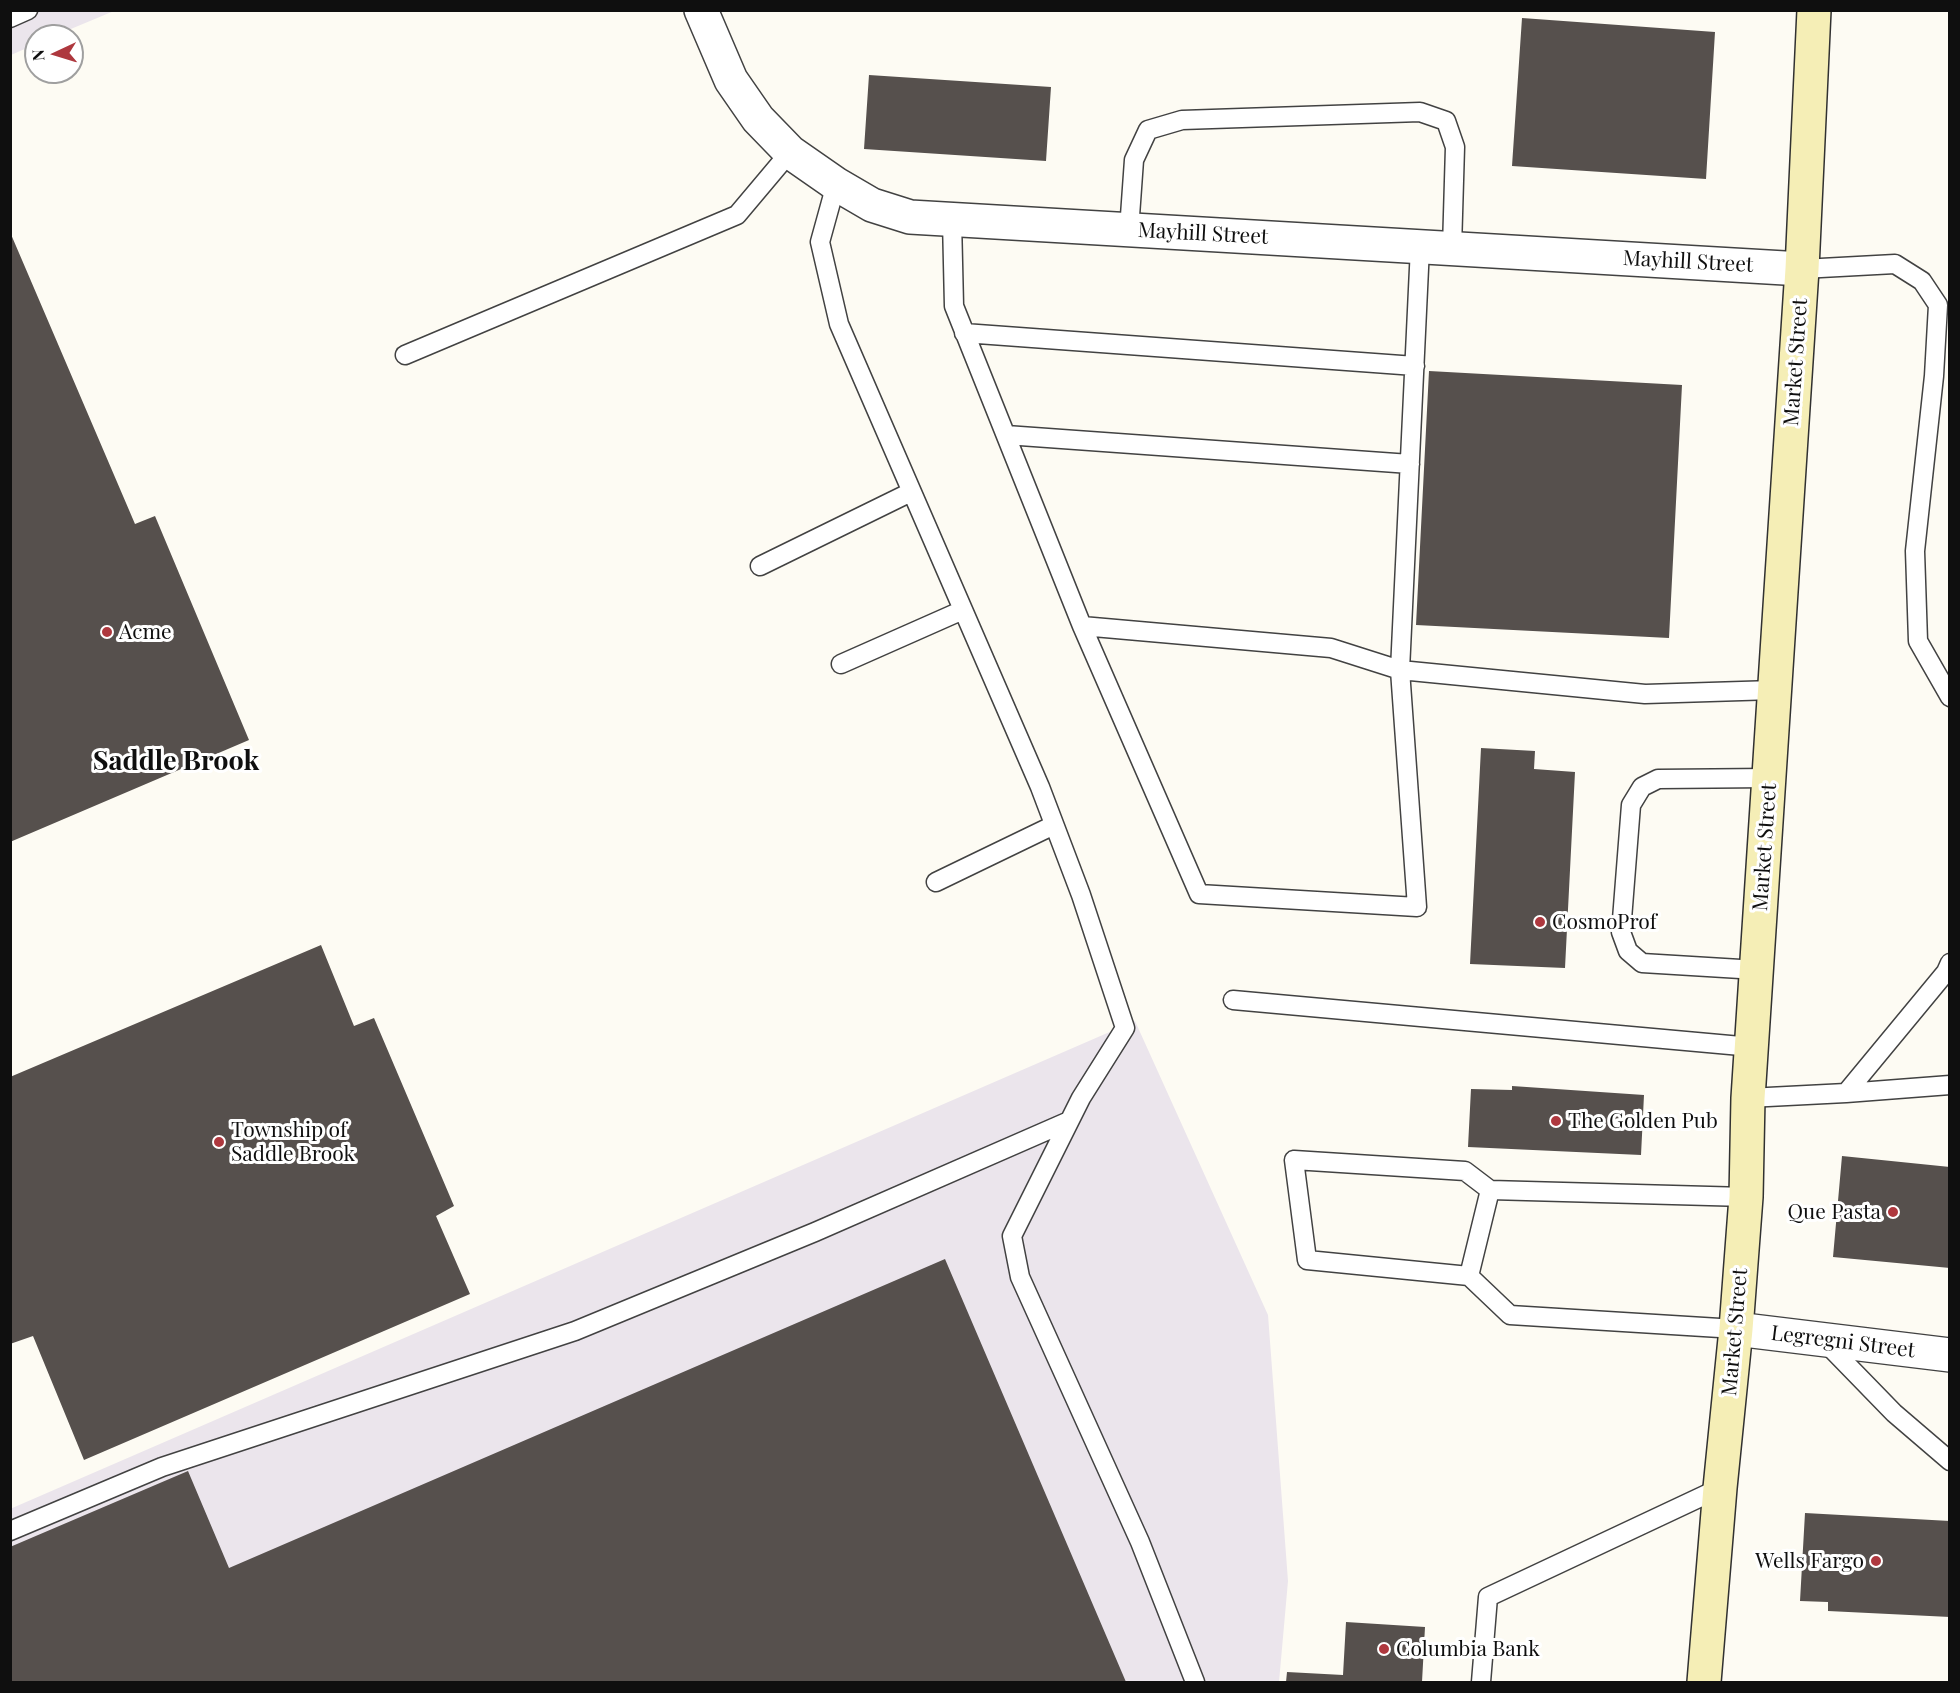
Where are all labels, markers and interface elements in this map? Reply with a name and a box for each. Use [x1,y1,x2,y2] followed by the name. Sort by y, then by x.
[24,24,84,84] north arrow
[27,49,48,62] text: N
[1137,218,1269,250] street label: Mayhill Street
[1622,246,1754,278] street label: Mayhill Street
[1779,297,1813,427] street label: Market Street
[119,619,172,645] place label: Acme
[100,625,114,639] marker: Acme
[93,746,259,778] district label: Saddle Brook
[1748,782,1782,912] street label: Market Street
[1552,909,1657,935] place label: CosmoProf
[1533,915,1547,929] marker: CosmoProf
[1568,1108,1718,1134] place label: The Golden Pub
[1549,1114,1563,1128] marker: The Golden Pub
[231,1117,355,1167] place label: Township of Saddle Brook
[212,1135,226,1149] marker: Township of Saddle Brook
[1788,1199,1881,1225] place label: Que Pasta
[1886,1205,1900,1219] marker: Que Pasta
[1717,1267,1753,1397] street label: Market Street
[1770,1321,1916,1363] street label: Legregni Street
[1755,1548,1864,1574] place label: Wells Fargo
[1869,1554,1883,1568] marker: Wells Fargo
[1396,1636,1540,1662] place label: Columbia Bank
[1377,1642,1391,1656] marker: Columbia Bank

